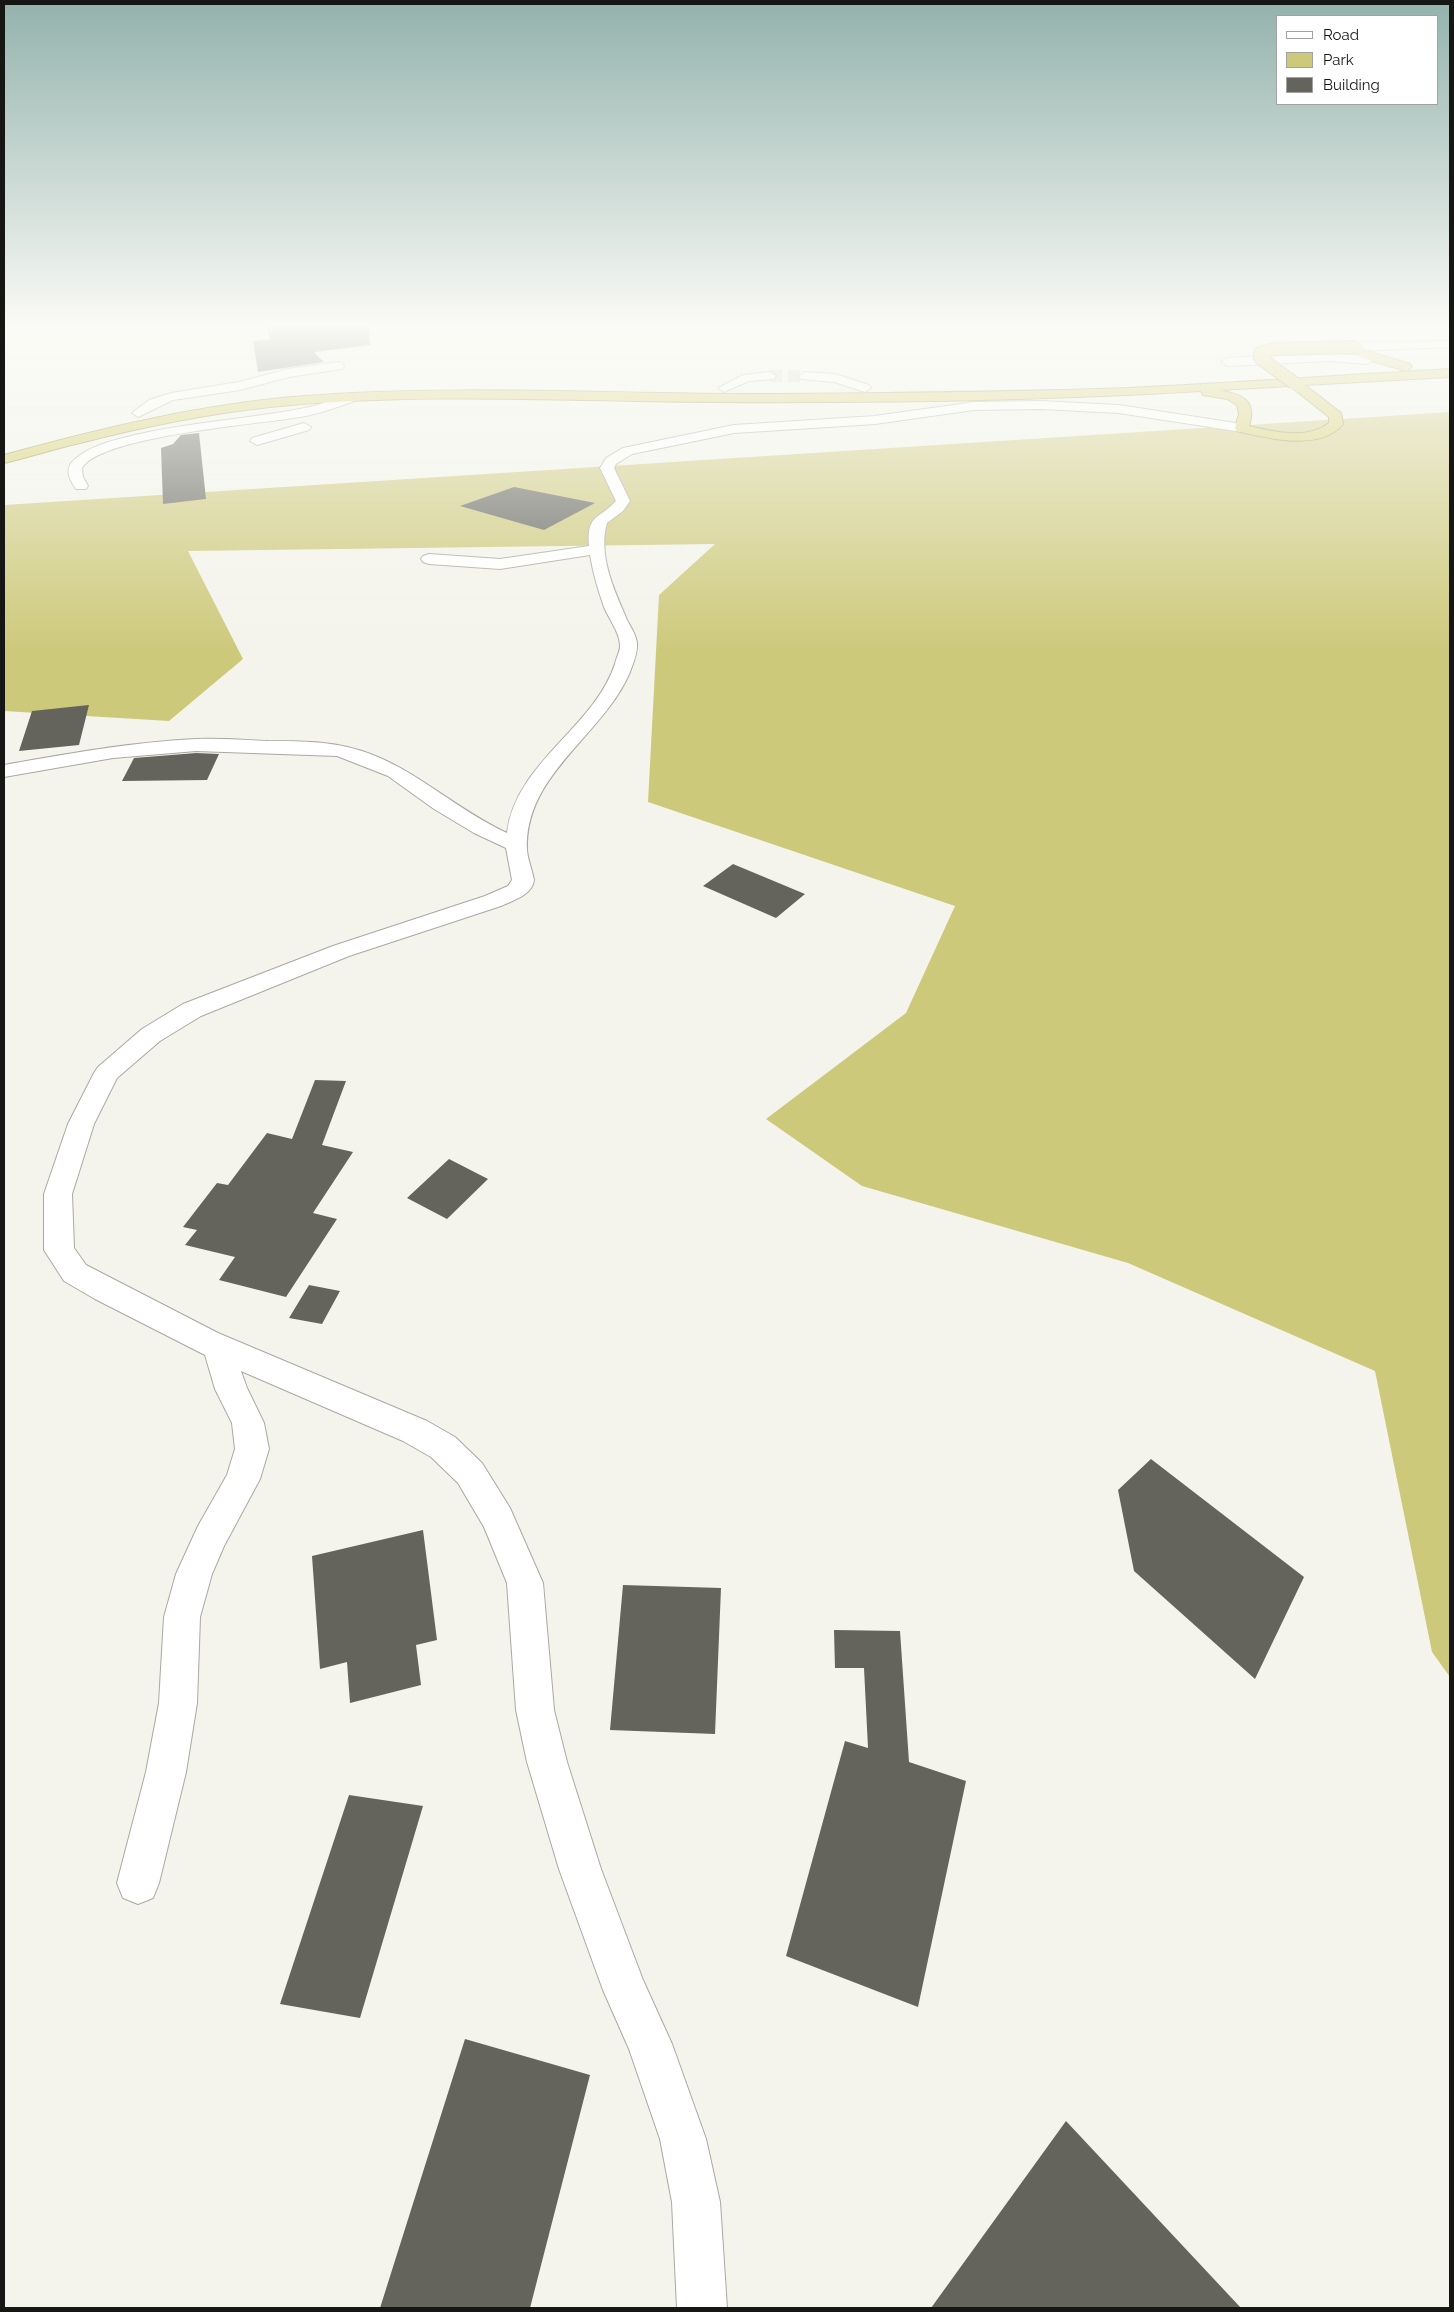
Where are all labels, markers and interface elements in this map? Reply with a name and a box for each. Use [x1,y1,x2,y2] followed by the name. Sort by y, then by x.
[1276,15,1439,105] legend
[1323,26,1359,44] text: Road
[1323,51,1354,69] text: Park
[1323,76,1380,94] text: Building

